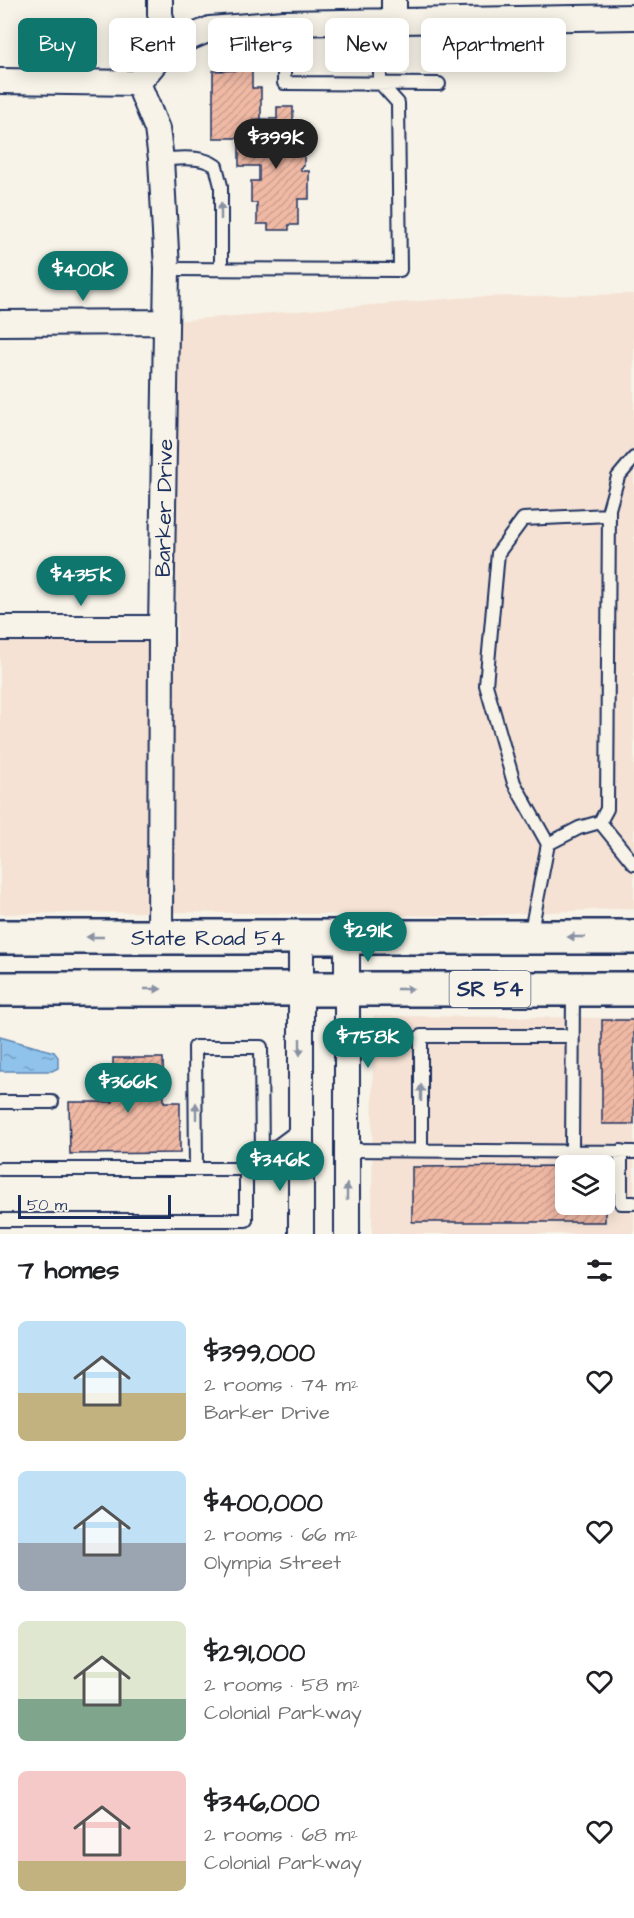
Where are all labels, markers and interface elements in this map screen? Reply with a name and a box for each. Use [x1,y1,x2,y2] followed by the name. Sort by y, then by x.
[18,18,97,72] chip: Buy
[109,18,196,72] chip: Rent
[208,18,313,72] chip: Filters
[325,18,409,72] chip: New
[421,18,566,72] chip: Apartment
[234,119,318,170] pin: $399K
[248,124,304,152] text: $399K
[216,201,226,220] one-way arrow
[41,251,125,302] pin: $400K
[52,256,114,284] text: $400K
[148,438,181,577] street label: Barker Drive
[39,556,123,607] pin: $435K
[50,561,112,589] text: $435K
[326,912,410,963] pin: $291K
[344,917,392,945] text: $291K
[131,923,285,954] street label: State Road 54
[86,932,105,942] one-way arrow
[566,932,585,942] one-way arrow
[450,971,530,1007] road number: SR 54
[144,984,163,994] one-way arrow
[396,984,415,994] one-way arrow
[326,1018,410,1069] pin: $758K
[337,1023,399,1051] text: $758K
[295,1038,305,1057] one-way arrow
[86,1063,170,1114] pin: $366K
[99,1068,157,1096] text: $366K
[416,1084,426,1103] one-way arrow
[191,1101,201,1120] one-way arrow
[238,1141,322,1192] pin: $346K
[250,1146,310,1174] text: $346K
[555,1155,615,1215] map controls
[555,1155,615,1215] button: layers
[342,1183,352,1202] one-way arrow
[18,1192,171,1220] scale bar
[27,1194,67,1216] text: 50 m
[18,1252,119,1288] text: 7 homes
[583,1254,616,1287] icon: filters
[204,1335,315,1371] text: $399,000
[66,1345,138,1417] icon: home
[583,1365,616,1398] icon: heart
[204,1371,358,1399] text: 2 rooms · 74 m²
[204,1399,330,1427] text: Barker Drive
[204,1485,323,1521] text: $400,000
[66,1495,138,1567] icon: home
[583,1515,616,1548] icon: heart
[204,1521,358,1549] text: 2 rooms · 66 m²
[204,1549,341,1577] text: Olympia Street
[204,1635,305,1671] text: $291,000
[66,1645,138,1717] icon: home
[583,1665,616,1698] icon: heart
[204,1671,360,1699] text: 2 rooms · 58 m²
[204,1699,362,1727] text: Colonial Parkway
[204,1785,320,1821] text: $346,000
[66,1795,138,1867] icon: home
[583,1815,616,1848] icon: heart
[204,1821,358,1849] text: 2 rooms · 68 m²
[204,1849,362,1877] text: Colonial Parkway

